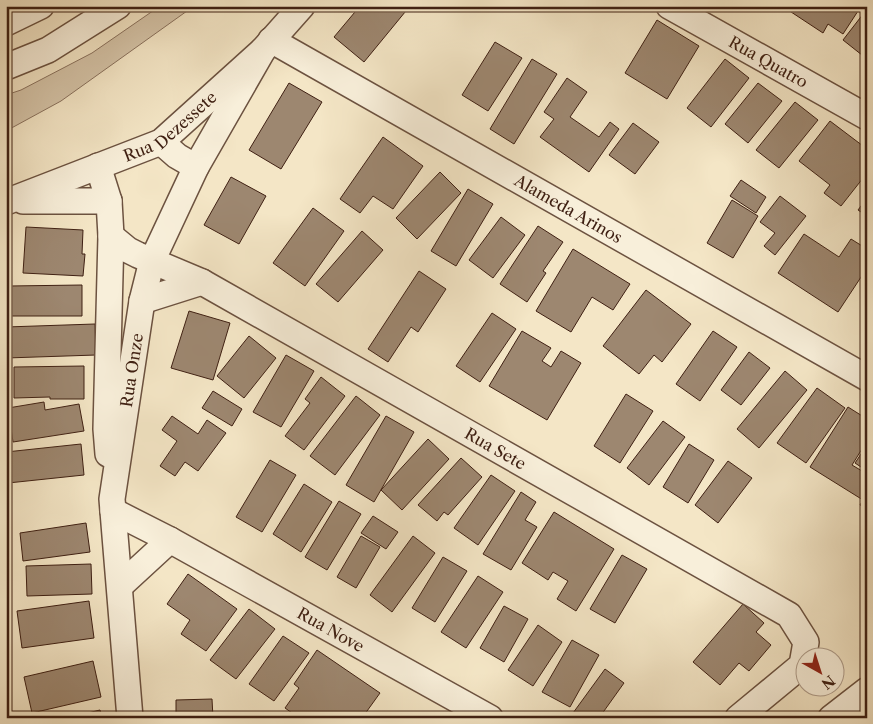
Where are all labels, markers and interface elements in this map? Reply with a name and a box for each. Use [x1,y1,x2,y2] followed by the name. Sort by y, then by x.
[725,32,812,92] street label: Rua Quatro
[120,87,221,166] street label: Rua Dezessete
[510,170,626,247] street label: Alameda Arinos
[116,332,147,409] street label: Rua Onze
[461,423,530,474] street label: Rua Sete
[294,603,368,656] street label: Rua Nove
[796,646,846,696] north arrow
[818,671,839,693] text: N

